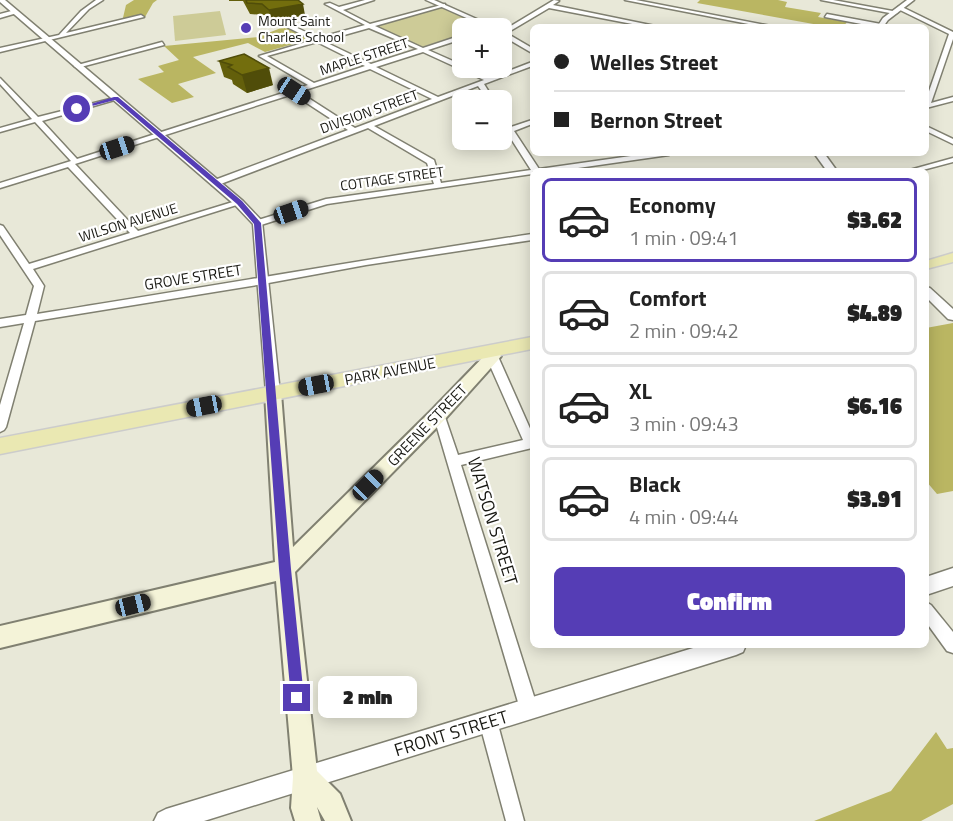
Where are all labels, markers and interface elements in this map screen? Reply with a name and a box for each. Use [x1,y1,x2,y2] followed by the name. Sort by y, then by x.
[258,10,344,47] place label: Mount Saint Charles School
[452,18,512,150] map controls
[452,18,512,78] button: +
[239,21,253,35] marker: Mount Saint Charles School
[317,32,412,80] street label: MAPLE STREET
[590,45,718,79] text: Welles Street
[274,74,314,108] car
[317,83,422,139] street label: DIVISION STREET
[452,90,512,150] button: −
[63,95,90,122] route start
[590,103,722,137] text: Bernon Street
[97,134,137,162] car
[339,160,446,196] street label: COTTAGE STREET
[629,188,716,222] text: Economy
[557,193,611,247] icon: car
[76,197,180,247] street label: WILSON AVENUE
[271,198,311,226] car
[847,203,902,237] text: $3.62
[629,222,739,253] text: 1 min · 09:41
[143,258,243,296] street label: GROVE STREET
[629,281,707,315] text: Comfort
[557,286,611,340] icon: car
[847,296,902,330] text: $4.89
[629,315,739,346] text: 2 min · 09:42
[343,351,437,391] street label: PARK AVENUE
[297,373,335,397] car
[629,374,652,408] text: XL
[382,379,472,471] street label: GREENE STREET
[557,379,611,433] icon: car
[847,389,902,423] text: $6.16
[185,394,223,418] car
[629,408,739,439] text: 3 min · 09:43
[461,454,525,589] street label: WATSON STREET
[349,466,387,504] car
[629,467,681,501] text: Black
[557,472,611,526] icon: car
[847,482,902,516] text: $3.91
[629,501,739,532] text: 4 min · 09:44
[554,567,905,636] button: Confirm
[113,592,153,618] car
[318,677,417,719] callout: 2 min
[343,681,392,712] text: 2 min
[283,684,310,711] route end
[391,703,512,763] street label: FRONT STREET

